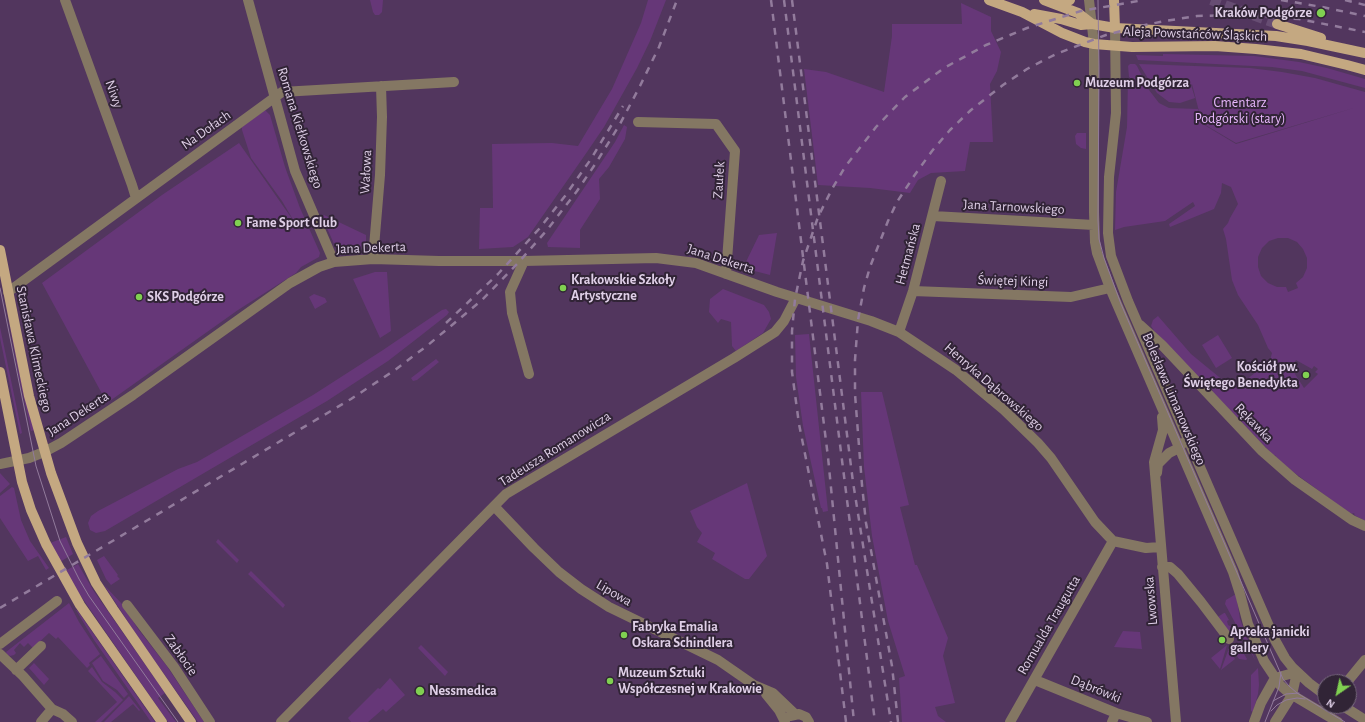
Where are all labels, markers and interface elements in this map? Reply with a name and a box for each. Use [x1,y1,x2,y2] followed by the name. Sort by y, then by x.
[1214,5,1312,21] place label: Kraków Podgórze
[1315,7,1327,19] marker: Kraków Podgórze
[1123,23,1267,45] street label: Aleja Powstańców Śląskich
[274,65,326,191] street label: Romana Kiełkowskiego
[1085,75,1189,91] place label: Muzeum Podgórza
[101,78,127,110] street label: Niwy
[1072,78,1082,88] marker: Muzeum Podgórza
[1194,95,1286,128] park label: Cmentarz Podgórski (stary)
[178,107,234,153] street label: Na Dołach
[356,149,376,195] street label: Wałowa
[709,161,729,199] street label: Zaułek
[963,196,1065,218] street label: Jana Tarnowskiego
[246,215,337,231] place label: Fame Sport Club
[233,218,243,228] marker: Fame Sport Club
[892,222,924,286] street label: Hetmańska
[336,238,406,258] street label: Jana Dekerta
[685,240,757,278] street label: Jana Dekerta
[977,271,1049,291] street label: Świętej Kingi
[571,272,675,304] place label: Krakowskie Szkoły Artystyczne
[558,283,568,293] marker: Krakowskie Szkoły Artystyczne
[12,284,56,414] street label: Stanisława Klimeckiego
[147,289,224,305] place label: SKS Podgórze
[134,292,144,302] marker: SKS Podgórze
[1138,330,1210,468] street label: Bolesława Limanowskiego
[941,339,1047,435] street label: Henryka Dąbrowskiego
[1184,359,1298,392] place label: Kościół pw. Świętego Benedykta
[1301,370,1311,380] marker: Kościół pw. Świętego Benedykta
[44,388,112,440] street label: Jana Dekerta
[1231,400,1277,446] street label: Rękawka
[496,408,614,490] street label: Tadeusza Romanowicza
[1014,572,1084,678] street label: Romualda Traugutta
[593,576,635,610] street label: Lipowa
[1141,576,1161,626] street label: Lwowska
[632,619,733,652] place label: Fabryka Emalia Oskara Schindlera
[1230,624,1310,656] place label: Apteka janicki gallery
[619,630,629,640] marker: Fabryka Emalia Oskara Schindlera
[161,631,201,679] street label: Zabłocie
[1217,635,1227,645] marker: Apteka janicki gallery
[618,665,762,698] place label: Muzeum Sztuki Współczesnej w Krakowie
[1068,671,1124,707] street label: Dąbrówki
[1317,674,1357,714] north arrow
[605,676,615,686] marker: Muzeum Sztuki Współczesnej w Krakowie
[429,683,497,699] place label: Nessmedica
[414,685,426,697] marker: Nessmedica
[1324,697,1337,710] text: N

